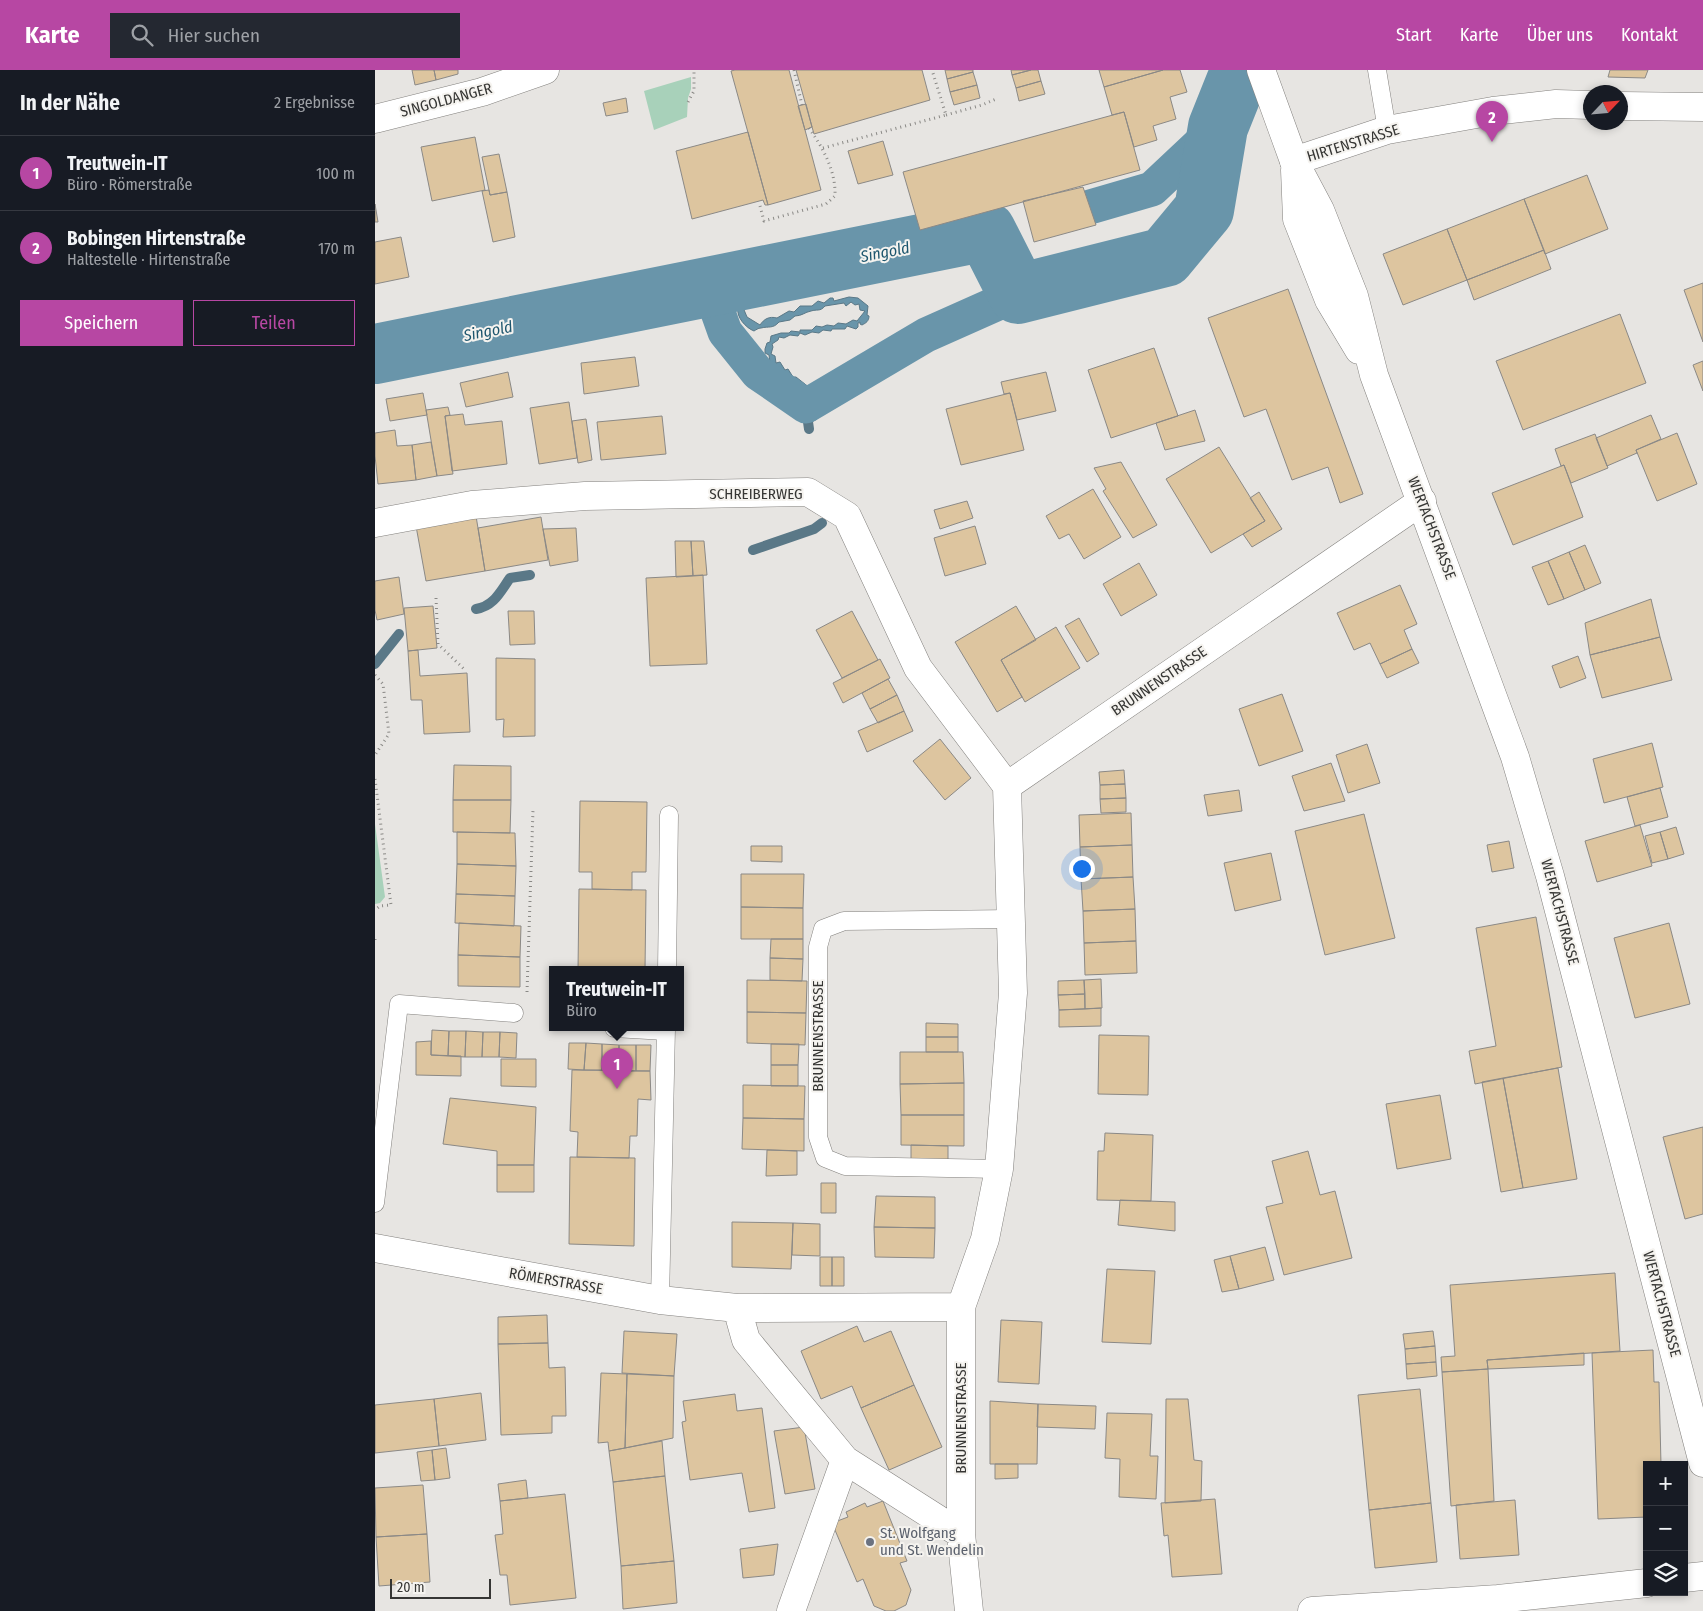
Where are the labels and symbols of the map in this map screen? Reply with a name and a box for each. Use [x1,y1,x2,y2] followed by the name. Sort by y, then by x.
[398,79,494,121] street label: SINGOLDANGER
[1583,85,1628,130] north arrow
[1476,101,1508,142] pin: 2
[1305,120,1401,166] street label: HIRTENSTRASSE
[858,238,912,266] water label: Singold
[461,317,515,345] water label: Singold
[1404,474,1460,582] street label: WERTACHSTRASSE
[709,485,803,503] street label: SCHREIBERWEG
[1108,642,1210,720] street label: BRUNNENSTRASSE
[1069,856,1095,882] your location
[1537,857,1583,967] street label: WERTACHSTRASSE
[809,980,827,1092] street label: BRUNNENSTRASSE
[601,1048,633,1089] pin: 1
[1639,1249,1685,1359] street label: WERTACHSTRASSE
[508,1264,604,1298] street label: RÖMERSTRASSE
[952,1362,970,1474] street label: BRUNNENSTRASSE
[880,1524,984,1559] place label: St. Wolfgang und St. Wendelin
[864,1536,876,1548] marker: St. Wolfgang und St. Wendelin
[390,1576,491,1599] scale bar

